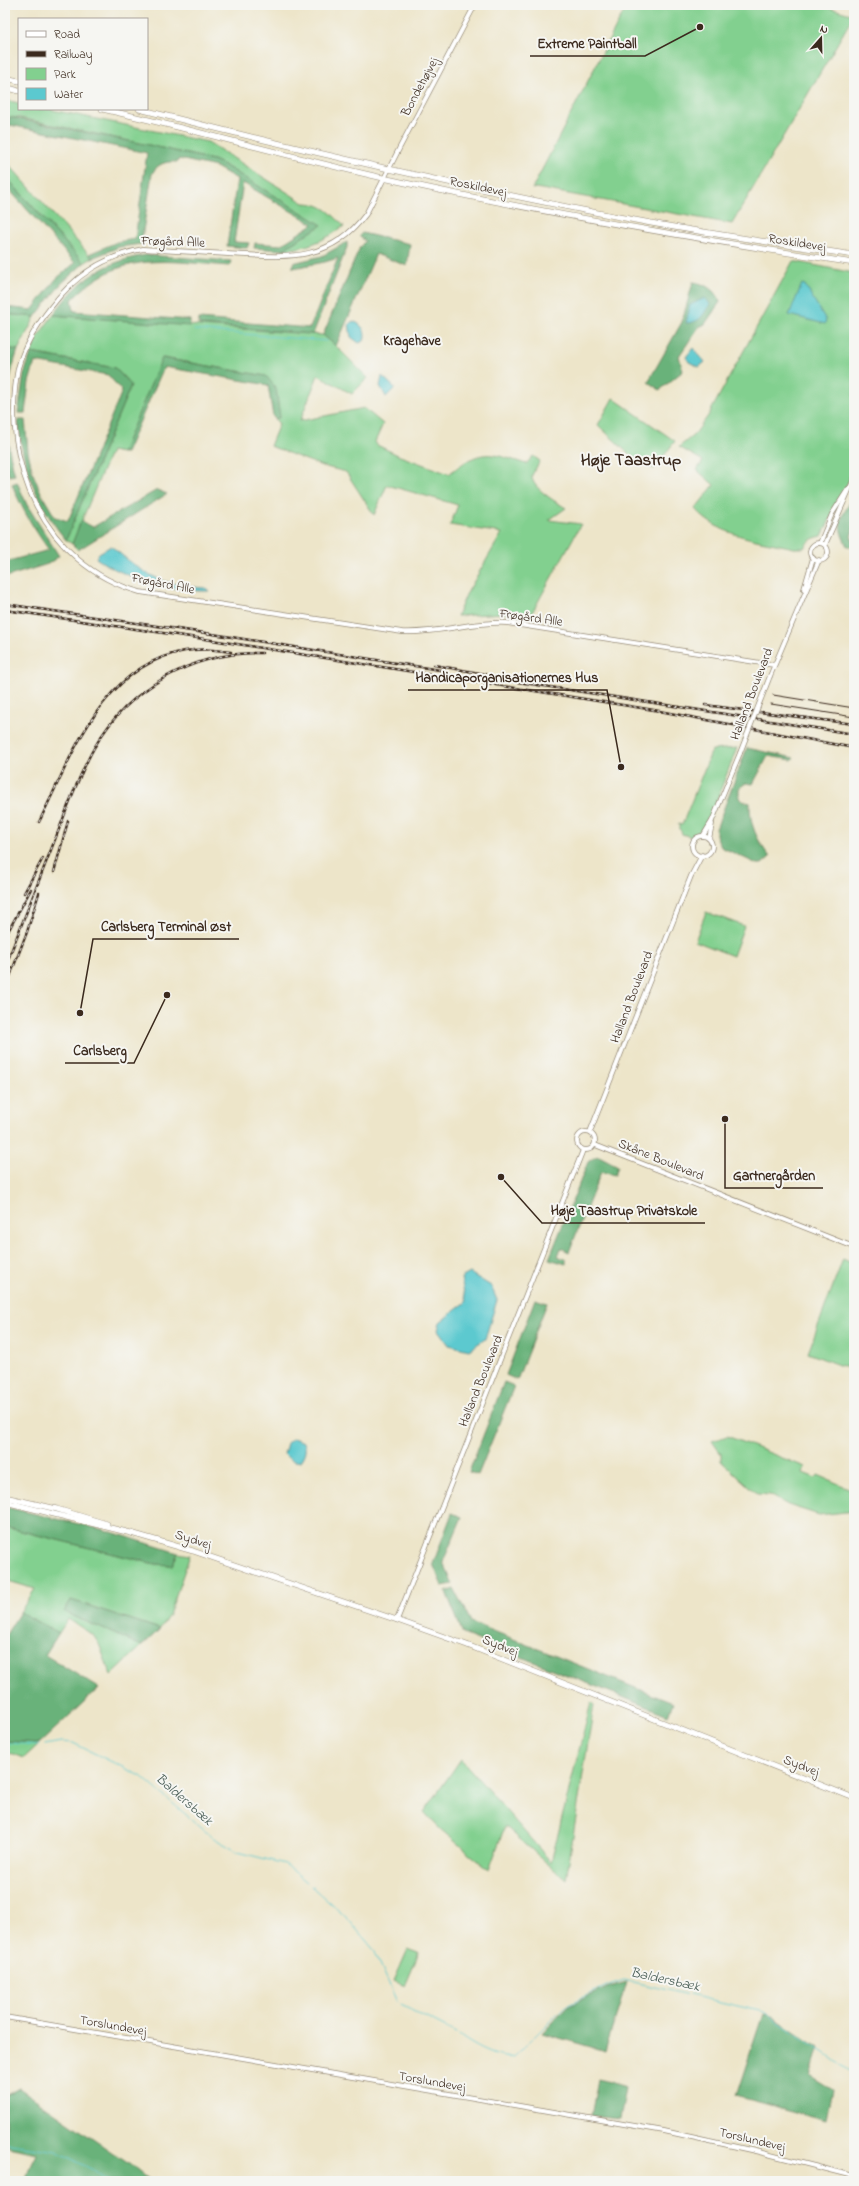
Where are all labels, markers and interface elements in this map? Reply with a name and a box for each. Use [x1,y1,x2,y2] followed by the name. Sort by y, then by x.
[18,18,148,110] legend
[801,18,841,58] north arrow
[818,21,830,38] text: N
[54,26,80,44] text: Road
[530,30,645,56] callout: Extreme Paintball
[537,34,637,55] text: Extreme Paintball
[54,46,93,65] text: Railway
[396,54,444,121] street label: Bondehøjvej
[54,66,76,84] text: Park
[54,86,83,104] text: Water
[448,172,509,202] street label: Roskildevej
[767,229,827,257] street label: Roskildevej
[140,231,205,254] street label: Frøgård Alle
[383,331,442,354] district label: Kragehave
[581,448,681,473] district label: Høje Taastrup
[129,568,196,600] street label: Frøgård Alle
[497,604,564,633] street label: Frøgård Alle
[726,645,779,743] street label: Halland Boulevard
[408,664,607,690] callout: Handicaporganisationernes Hus
[415,668,599,691] text: Handicaporganisationernes Hus
[93,913,239,939] callout: Carlsberg Terminal Øst
[101,917,231,940] text: Carlsberg Terminal Øst
[606,948,659,1046] street label: Halland Boulevard
[65,1037,134,1063] callout: Carlsberg
[73,1041,127,1064] text: Carlsberg
[615,1134,707,1186] street label: Skåne Boulevard
[725,1162,823,1188] callout: Gartnergården
[733,1166,815,1189] text: Gartnergården
[542,1197,705,1223] callout: Høje Taastrup Privatskole
[551,1201,698,1222] text: Høje Taastrup Privatskole
[454,1332,508,1430] street label: Halland Boulevard
[172,1525,214,1556] street label: Sydvej
[479,1630,521,1663] street label: Sydvej
[780,1750,822,1783] street label: Sydvej
[151,1769,218,1832] water label: Baldersbæk
[628,1962,702,1998] water label: Baldersbæk
[78,2011,148,2041] street label: Torslundevej
[397,2067,467,2097] street label: Torslundevej
[717,2123,787,2157] street label: Torslundevej

